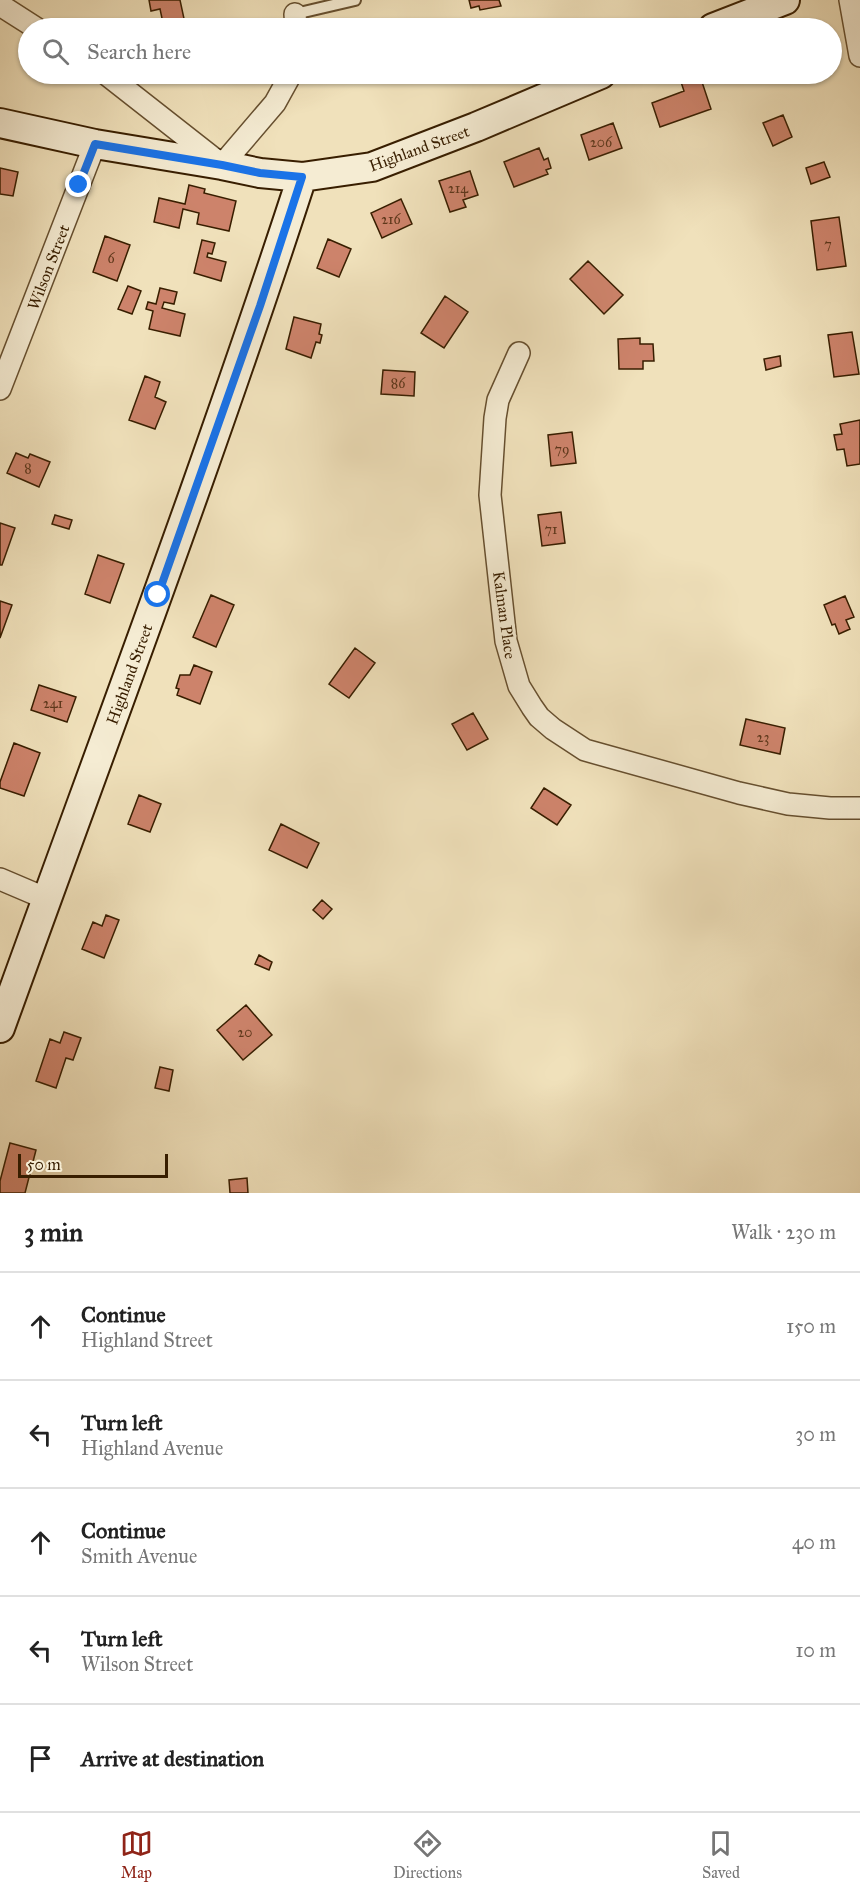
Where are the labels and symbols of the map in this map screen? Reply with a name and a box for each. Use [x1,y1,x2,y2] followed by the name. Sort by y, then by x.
[366,121,473,176] street label: Highland Street
[590,134,613,151] house number: 206
[65,171,91,197] route end
[448,180,469,197] house number: 214
[381,211,402,228] house number: 216
[24,222,74,312] street label: Wilson Street
[824,236,832,253] house number: 7
[107,250,115,267] house number: 6
[391,375,406,392] house number: 86
[555,441,570,458] house number: 79
[24,460,32,477] house number: 8
[544,521,558,538] house number: 71
[489,570,520,660] street label: Kalman Place
[144,581,170,607] route start
[102,621,158,727] street label: Highland Street
[43,695,64,712] house number: 241
[757,729,769,746] house number: 23
[237,1024,253,1041] house number: 20
[18,1151,168,1178] scale bar

